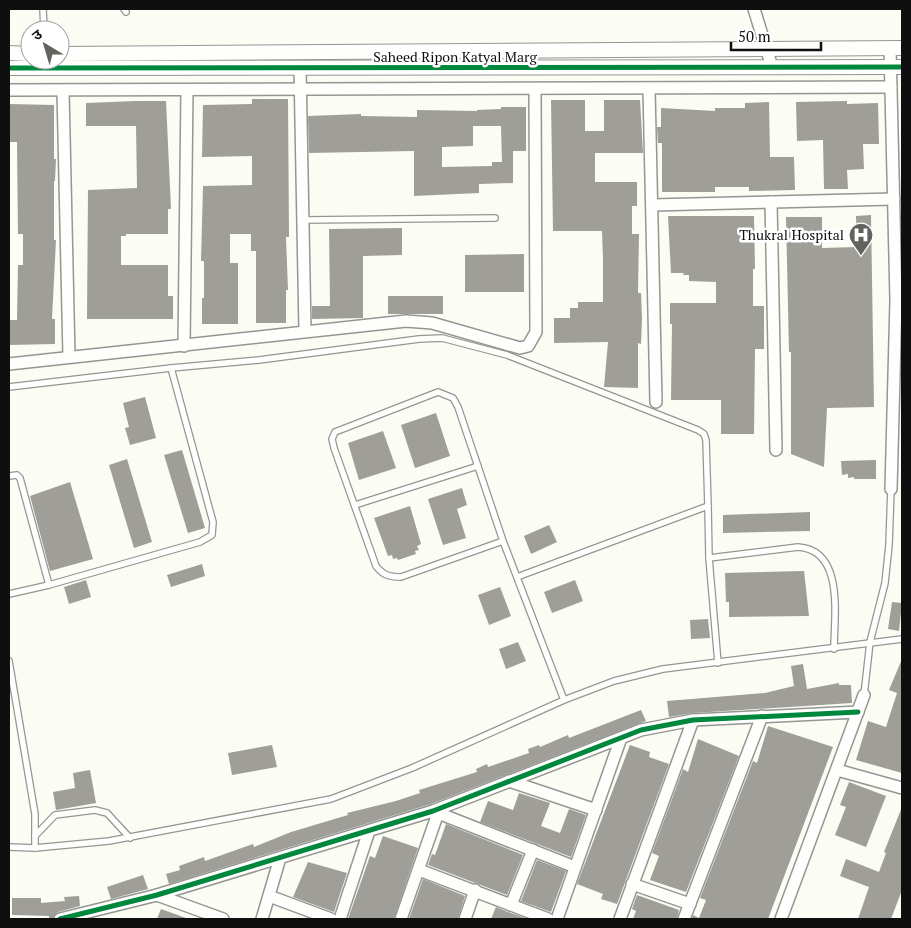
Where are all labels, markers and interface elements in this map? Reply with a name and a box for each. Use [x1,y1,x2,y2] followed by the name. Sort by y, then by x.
[20,20,70,70] north arrow
[731,20,821,52] scale bar
[28,24,46,44] text: उ
[738,26,771,46] text: 50 m
[373,47,537,66] street label: Saheed Ripon Katyal Marg
[848,222,874,256] hospital icon: Thukral Hospital
[739,225,844,244] place label: Thukral Hospital

